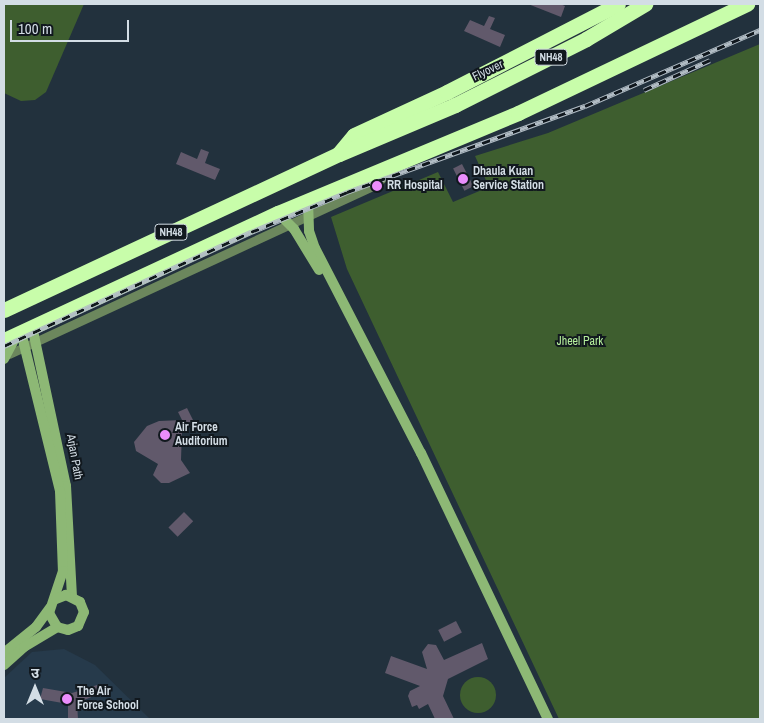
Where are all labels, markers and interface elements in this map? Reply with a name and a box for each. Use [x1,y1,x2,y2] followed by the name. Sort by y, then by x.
[12,10,131,42] scale bar
[18,18,52,39] text: 100 m
[534,48,568,66] road number: NH48
[470,57,506,85] street label: Flyover
[473,165,544,193] place label: Dhaula Kuan Service Station
[457,173,469,185] marker: Dhaula Kuan Service Station
[387,179,443,193] place label: RR Hospital
[371,180,383,192] marker: RR Hospital
[154,223,188,240] road number: NH48
[557,335,603,349] park label: Jheel Park
[175,421,227,449] place label: Air Force Auditorium
[159,429,171,441] marker: Air Force Auditorium
[63,433,85,481] street label: Arjan Path
[10,663,60,713] north arrow
[31,664,39,682] text: उ
[77,685,139,713] place label: The Air Force School
[61,693,73,705] marker: The Air Force School

